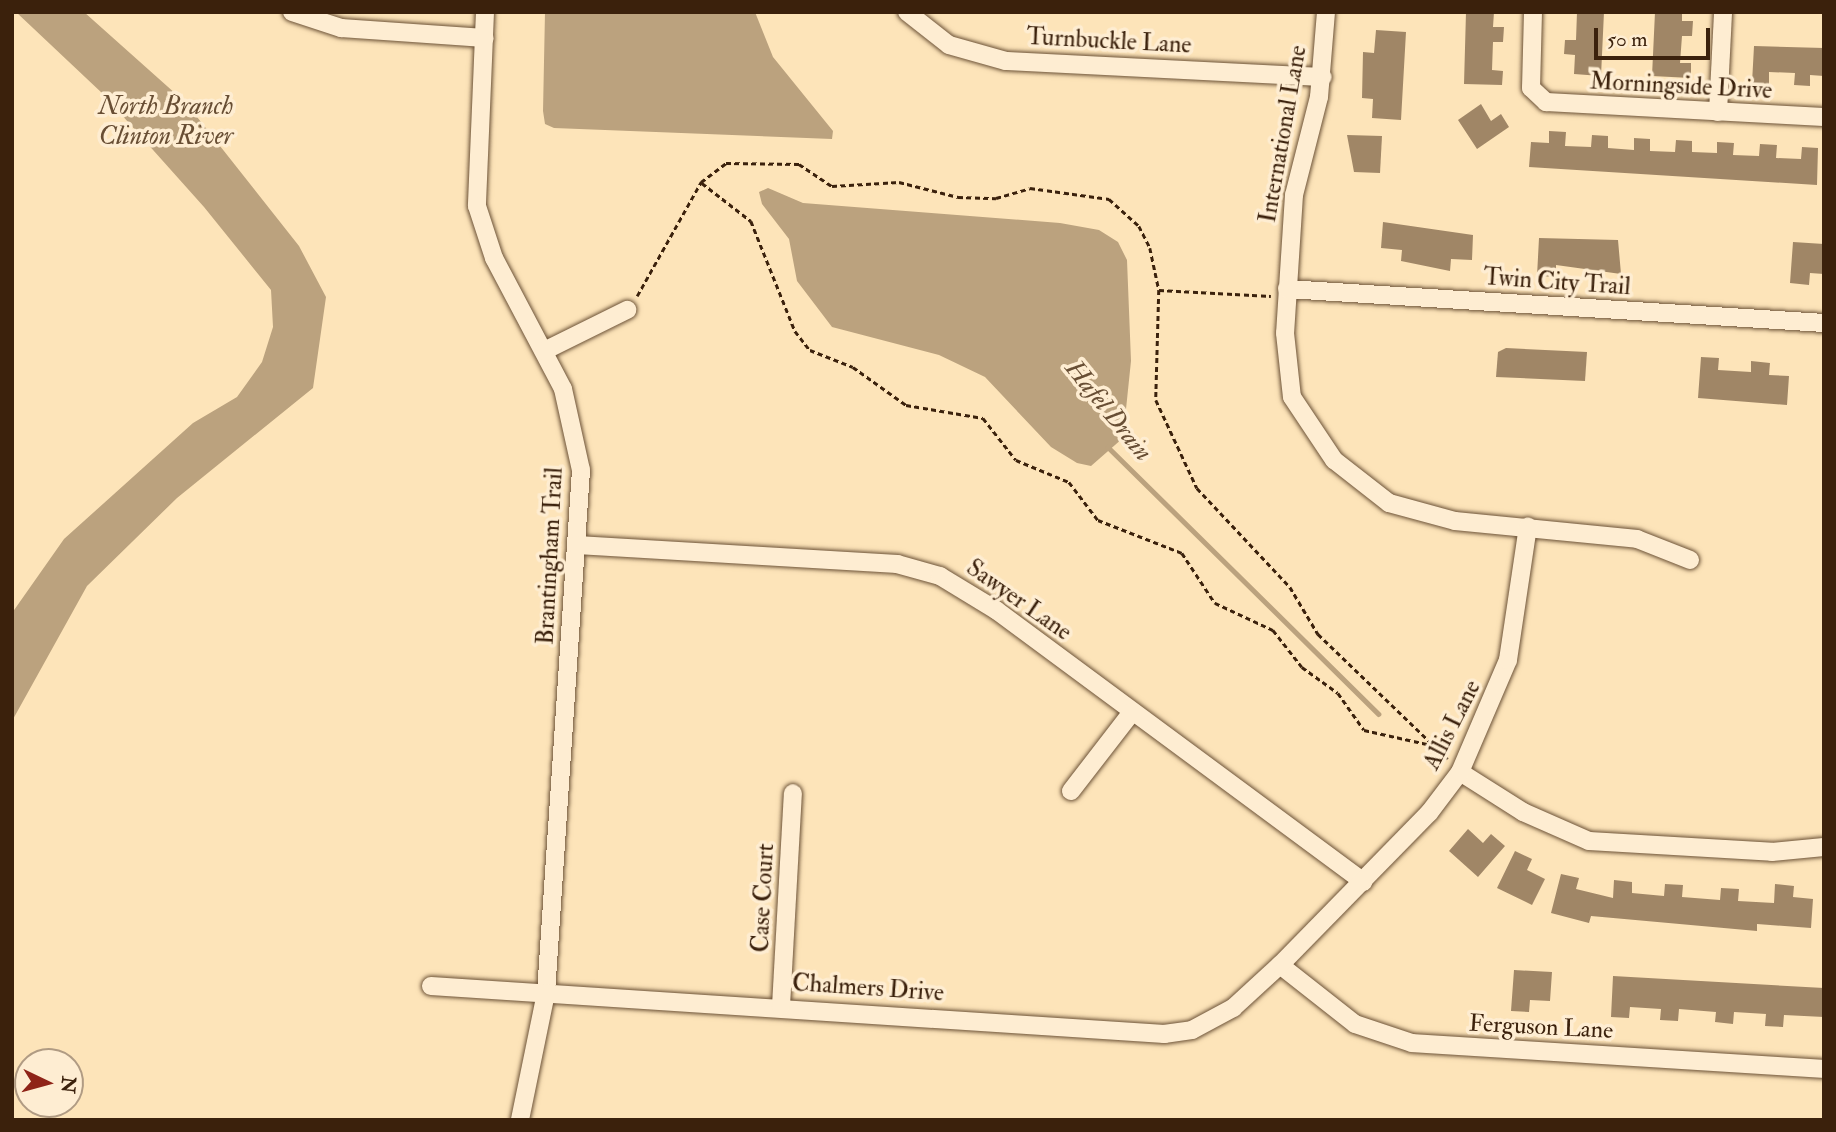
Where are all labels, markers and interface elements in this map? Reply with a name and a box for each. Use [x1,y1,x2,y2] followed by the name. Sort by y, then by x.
[1598,14,1714,58] scale bar
[1026,22,1192,60] street label: Turnbuckle Lane
[1607,26,1648,53] text: 50 m
[1253,43,1313,225] street label: International Lane
[1589,67,1773,105] street label: Morningside Drive
[99,91,233,152] water label: North Branch Clinton River
[1483,262,1631,302] street label: Twin City Trail
[1058,354,1158,468] water label: Hafel Drain
[531,467,569,645] street label: Brantingham Trail
[961,553,1077,647] street label: Sawyer Lane
[1417,675,1487,775] street label: Allis Lane
[746,843,780,953] street label: Case Court
[791,968,945,1008] street label: Chalmers Drive
[1468,1009,1614,1045] street label: Ferguson Lane
[14,1048,84,1118] north arrow
[55,1075,81,1094] text: N

